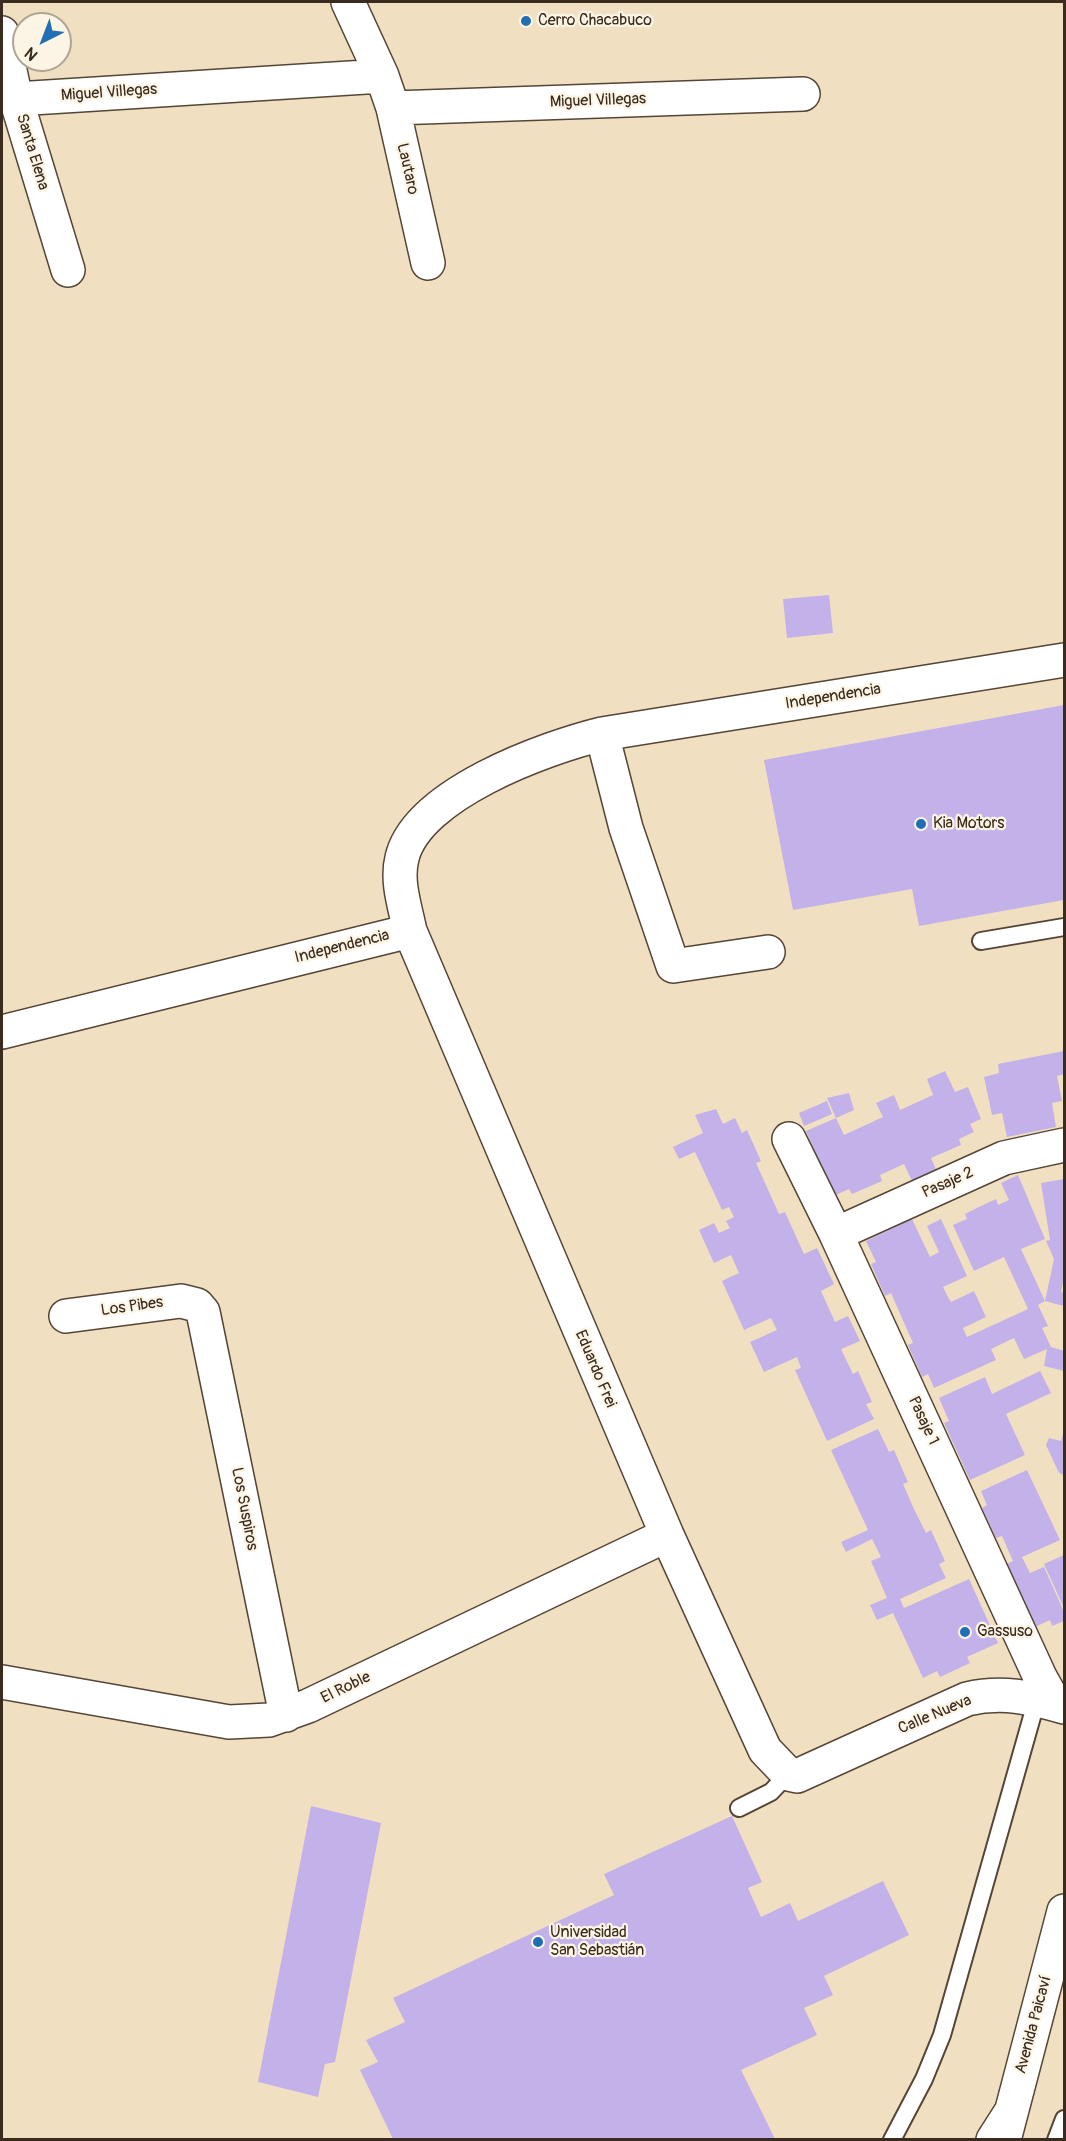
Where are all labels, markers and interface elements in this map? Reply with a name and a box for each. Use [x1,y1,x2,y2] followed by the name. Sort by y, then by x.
[538,11,652,31] place label: Cerro Chacabuco
[12,12,72,72] north arrow
[519,14,533,28] marker: Cerro Chacabuco
[21,43,42,65] text: N
[60,80,158,106] street label: Miguel Villegas
[550,90,646,112] street label: Miguel Villegas
[11,112,53,192] street label: Santa Elena
[392,141,422,197] street label: Lautaro
[784,680,882,714] street label: Independencia
[933,814,1004,834] place label: Kia Motors
[914,817,928,831] marker: Kia Motors
[293,926,391,968] street label: Independencia
[919,1163,977,1203] street label: Pasaje 2
[100,1293,164,1321] street label: Los Pibes
[570,1327,620,1411] street label: Eduardo Frei
[903,1394,943,1448] street label: Pasaje 1
[227,1466,261,1552] street label: Los Suspiros
[977,1622,1033,1642] place label: Gassuso
[958,1625,972,1639] marker: Gassuso
[318,1668,374,1708] street label: El Roble
[895,1691,975,1739] street label: Calle Nueva
[550,1923,644,1961] place label: Universidad San Sebastián
[531,1935,545,1949] marker: Universidad San Sebastián
[1012,1974,1056,2076] street label: Avenida Paicaví

